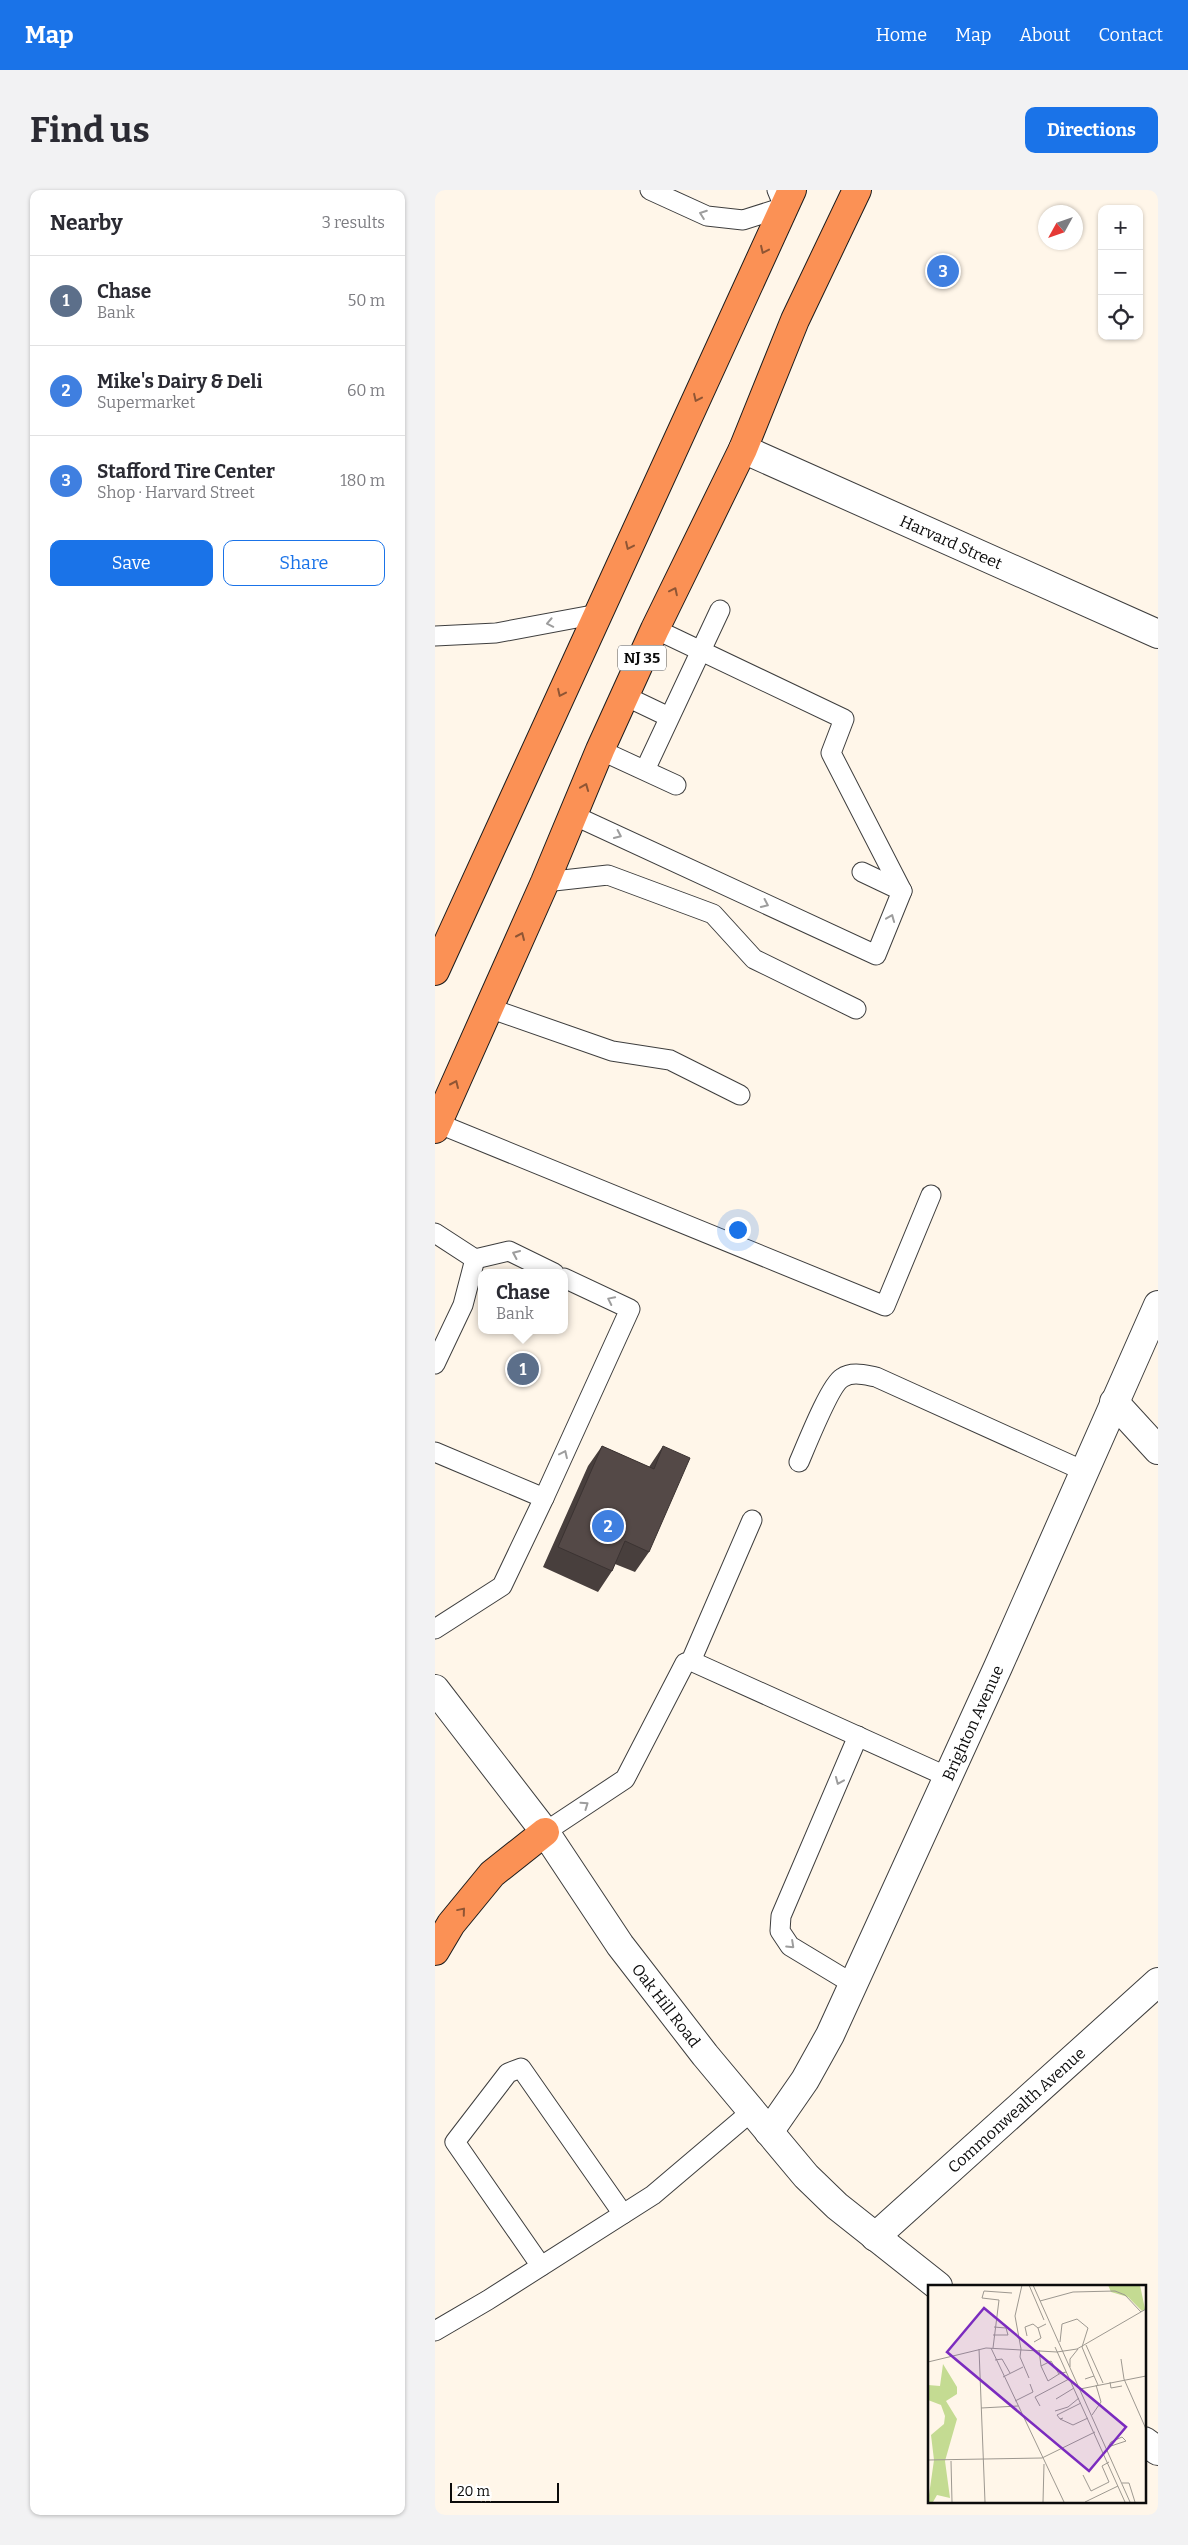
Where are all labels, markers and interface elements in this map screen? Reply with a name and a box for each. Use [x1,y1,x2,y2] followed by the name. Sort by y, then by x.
[25,21,74,49] text: Map
[876,24,927,46] text: Home
[955,24,991,46] text: Map
[1019,24,1070,46] text: About
[1098,24,1163,46] text: Contact
[1025,107,1158,153] button: Directions
[30,109,150,151] text: Find us
[1038,205,1083,250] north arrow
[1098,205,1143,340] map controls
[1098,205,1143,250] button: +
[50,210,123,236] text: Nearby
[699,210,708,220] one-way arrow
[322,213,385,232] text: 3 results
[760,245,771,254] one-way arrow
[1098,250,1143,295] button: −
[927,252,959,290] pin: 3
[97,280,151,303] text: Chase
[63,291,69,310] text: 1
[348,291,385,310] text: 50 m
[1098,295,1143,340] button: locate
[97,303,135,322] text: Bank
[97,370,262,393] text: Mike's Dairy & Deli
[61,381,71,400] text: 2
[347,381,385,400] text: 60 m
[97,393,195,412] text: Supermarket
[692,393,703,402] one-way arrow
[97,460,275,483] text: Stafford Tire Center
[61,471,71,490] text: 3
[340,471,385,490] text: 180 m
[97,483,255,502] text: Shop · Harvard Street
[897,511,1006,573] street label: Harvard Street
[50,540,213,586] button: Save
[223,540,385,586] button: Share
[625,540,635,549] one-way arrow
[668,587,678,596] one-way arrow
[545,617,554,628] one-way arrow
[618,646,666,670] road number: NJ 35
[557,688,568,697] one-way arrow
[579,783,589,791] one-way arrow
[613,829,622,840] one-way arrow
[760,897,769,908] one-way arrow
[885,914,896,923] one-way arrow
[515,932,526,941] one-way arrow
[448,1080,459,1089] one-way arrow
[725,1217,751,1243] your location
[512,1250,521,1261] one-way arrow
[478,1269,568,1334] popup
[496,1281,550,1304] text: Chase
[607,1296,616,1306] one-way arrow
[496,1304,534,1323] text: Bank
[507,1350,539,1388] pin: 1
[558,1450,568,1459] one-way arrow
[592,1507,624,1545] pin: 2
[938,1662,1007,1783] street label: Brighton Avenue
[835,1776,846,1785] one-way arrow
[579,1802,589,1811] one-way arrow
[456,1907,465,1916] one-way arrow
[785,1939,794,1948] one-way arrow
[628,1960,705,2051] street label: Oak Hill Road
[944,2043,1089,2177] street label: Commonwealth Avenue
[928,2285,1145,2502] inset map
[450,2480,559,2503] scale bar
[457,2483,490,2500] text: 20 m

